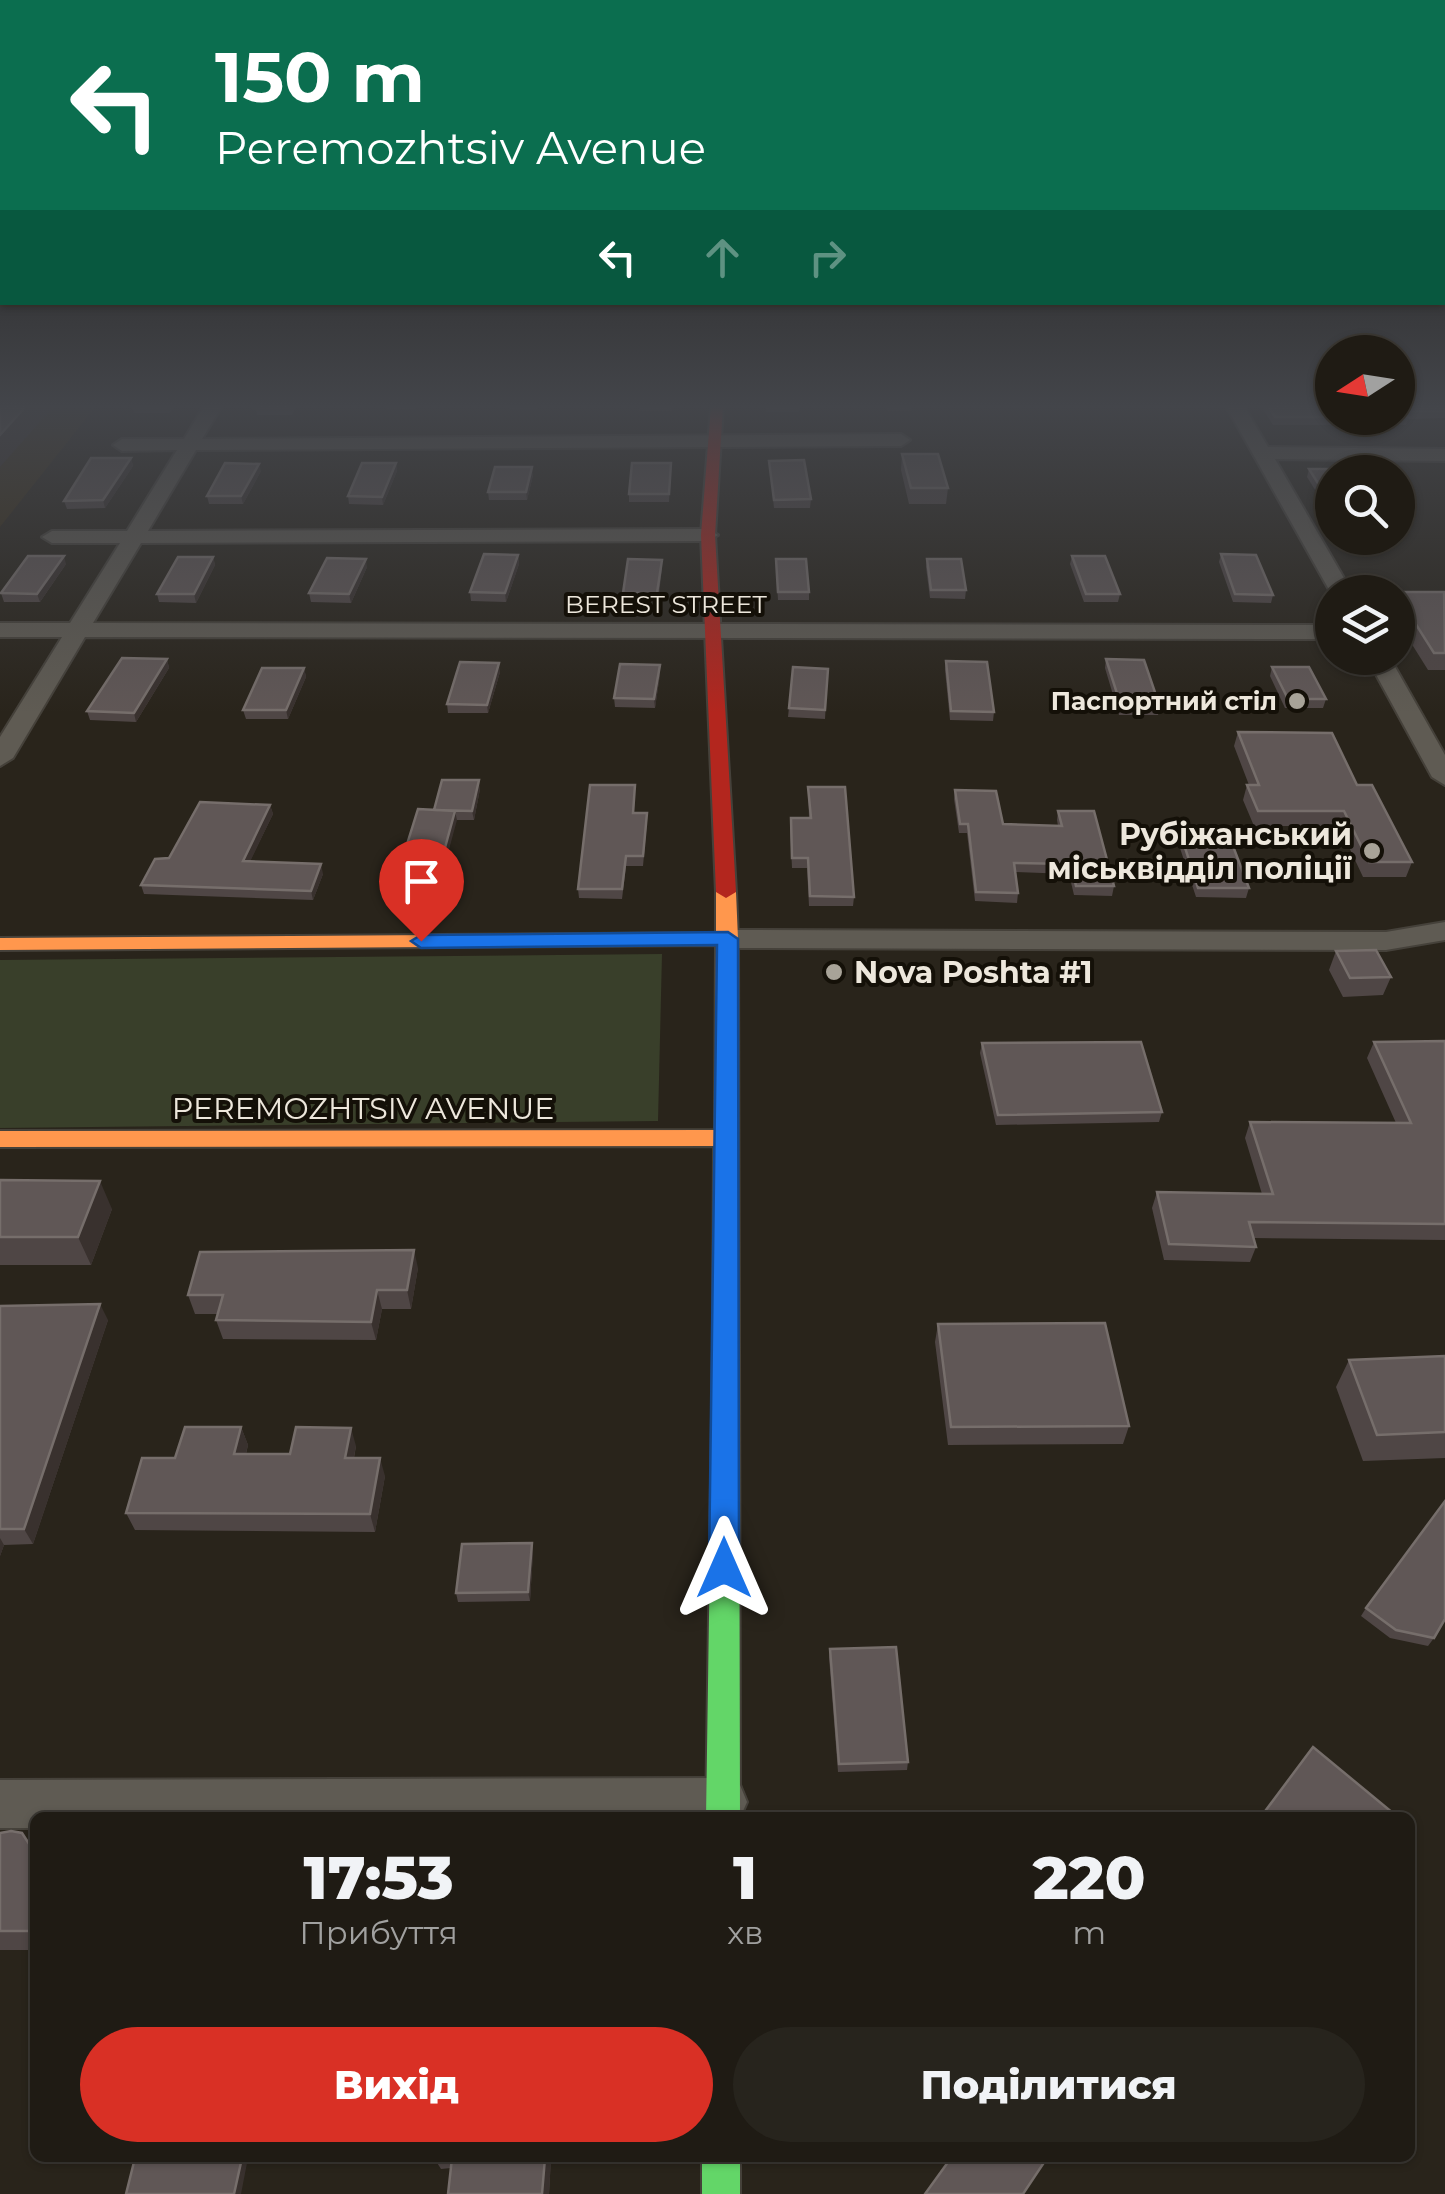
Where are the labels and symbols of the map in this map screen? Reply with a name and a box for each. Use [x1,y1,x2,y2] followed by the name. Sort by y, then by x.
[1315,335,1415,435] north arrow
[565,589,768,619] street label: BEREST STREET
[1051,686,1277,716] place label: Паспортний стіл
[1286,690,1308,712] marker: Паспортний стіл
[1047,816,1352,887] place label: Рубіжанський міськвідділ поліції
[379,839,464,942] pin
[1361,840,1383,862] marker: Рубіжанський міськвідділ поліції
[854,954,1093,991] place label: Nova Poshta #1
[823,961,845,983] marker: Nova Poshta #1
[172,1090,554,1127] street label: PEREMOZHTSIV AVENUE
[672,1516,776,1620] position arrow

